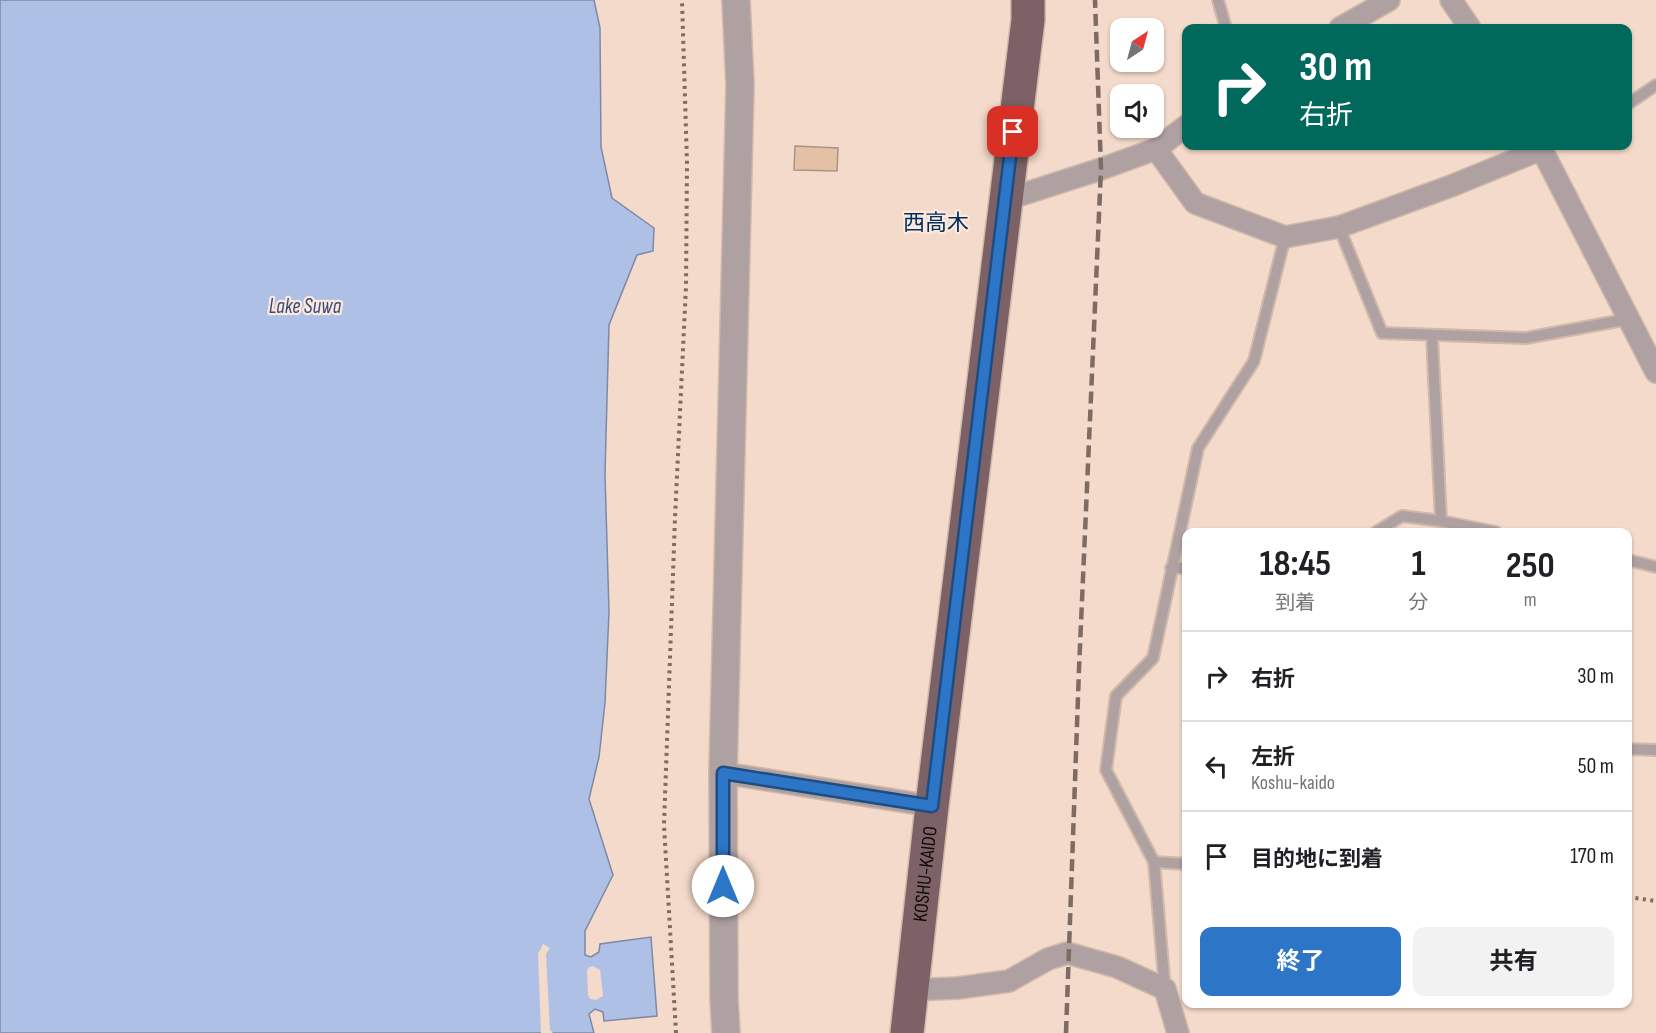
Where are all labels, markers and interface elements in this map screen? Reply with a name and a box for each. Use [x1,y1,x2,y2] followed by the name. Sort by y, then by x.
[1110,18,1164,72] north arrow
[1110,18,1164,138] map controls
[1299,42,1372,93] text: 30 m
[1200,48,1278,126] icon: right
[1110,84,1164,138] button: sound
[1299,100,1353,132] text: 右折
[987,106,1038,157] pin
[996,115,1029,148] icon: arrive
[903,210,969,237] district label: 西高木
[269,294,342,319] water label: Lake Suwa
[1259,543,1331,586] text: 18:45
[1411,543,1426,586] text: 1
[1506,545,1555,588] text: 250
[1524,588,1537,612] text: m
[1275,591,1315,615] text: 到着
[1408,591,1428,615] text: 分
[1200,660,1233,693] icon: right
[1577,663,1614,690] text: 30 m
[1251,666,1295,693] text: 右折
[1251,744,1295,771] text: 左折
[1200,750,1233,783] icon: left
[1578,753,1614,780] text: 50 m
[1251,771,1335,795] text: Koshu-kaido
[908,825,943,923] street label: KOSHU-KAIDO
[1200,840,1233,873] icon: arrive
[1570,843,1614,870] text: 170 m
[1251,846,1383,873] text: 目的地に到着
[691,854,755,918] position arrow
[1200,927,1401,996] button: 終了
[1413,927,1614,996] button: 共有

